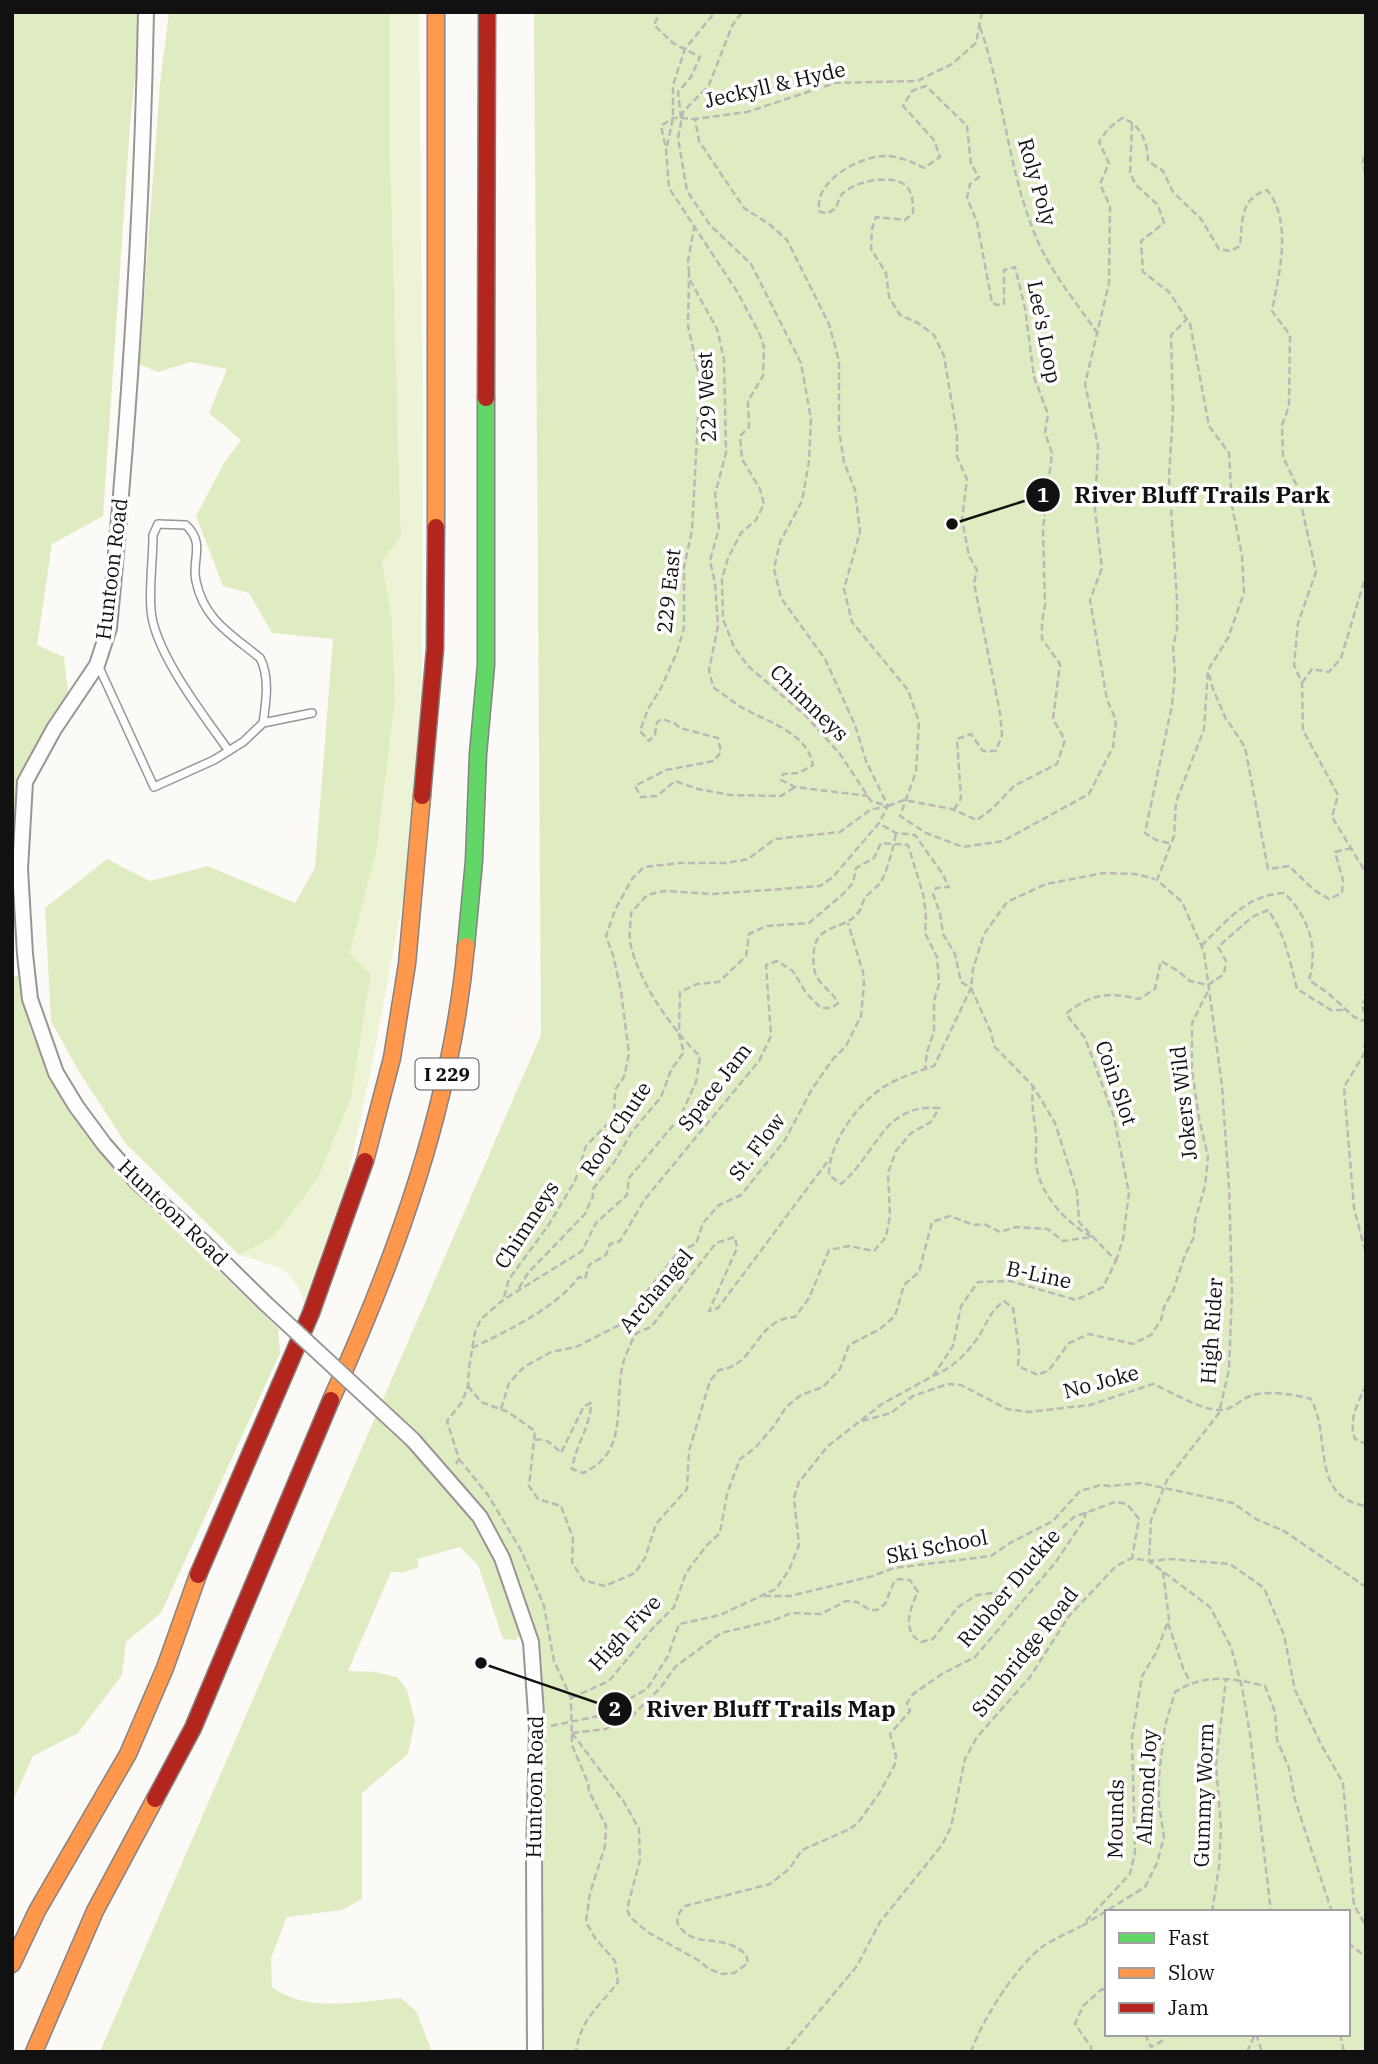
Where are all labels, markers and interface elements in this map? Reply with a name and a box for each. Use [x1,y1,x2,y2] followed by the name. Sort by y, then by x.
[702,54,848,114] street label: Jeckyll & Hyde
[1012,135,1064,230] street label: Roly Poly
[1021,278,1069,386] street label: Lee's Loop
[690,351,722,443] street label: 229 West
[1026,473,1344,517] callout: River Bluff Trails Park
[1074,479,1330,509] text: River Bluff Trails Park
[1037,480,1049,508] text: 1
[88,496,134,641] street label: Huntoon Road
[650,547,686,635] street label: 229 East
[764,658,855,747] street label: Chimneys
[1089,1036,1145,1129] street label: Coin Slot
[671,1037,757,1136] street label: Space Jam
[1163,1044,1203,1162] street label: Jokers Wild
[416,1058,478,1090] road number: I 229
[573,1076,657,1181] street label: Root Chute
[722,1106,791,1186] street label: St. Flow
[113,1153,235,1272] street label: Huntoon Road
[487,1175,565,1274] street label: Chimneys
[612,1243,699,1338] street label: Archangel
[1004,1253,1074,1295] street label: B-Line
[1193,1276,1229,1385] street label: High Rider
[1060,1357,1142,1405] street label: No Joke
[884,1522,990,1570] street label: Ski School
[950,1522,1066,1652] street label: Rubber Duckie
[965,1581,1084,1722] street label: Sunbridge Road
[582,1588,667,1676] street label: High Five
[597,1687,910,1731] callout: River Bluff Trails Map
[646,1693,896,1723] text: River Bluff Trails Map
[609,1694,621,1722] text: 2
[519,1715,549,1859] street label: Huntoon Road
[1186,1722,1220,1868] street label: Gummy Worm
[1129,1728,1163,1845] street label: Almond Joy
[1100,1779,1130,1859] street label: Mounds
[1105,1910,1350,2036] legend
[1168,1923,1209,1951] text: Fast
[1168,1958,1215,1986] text: Slow
[1168,1993,1209,2021] text: Jam

